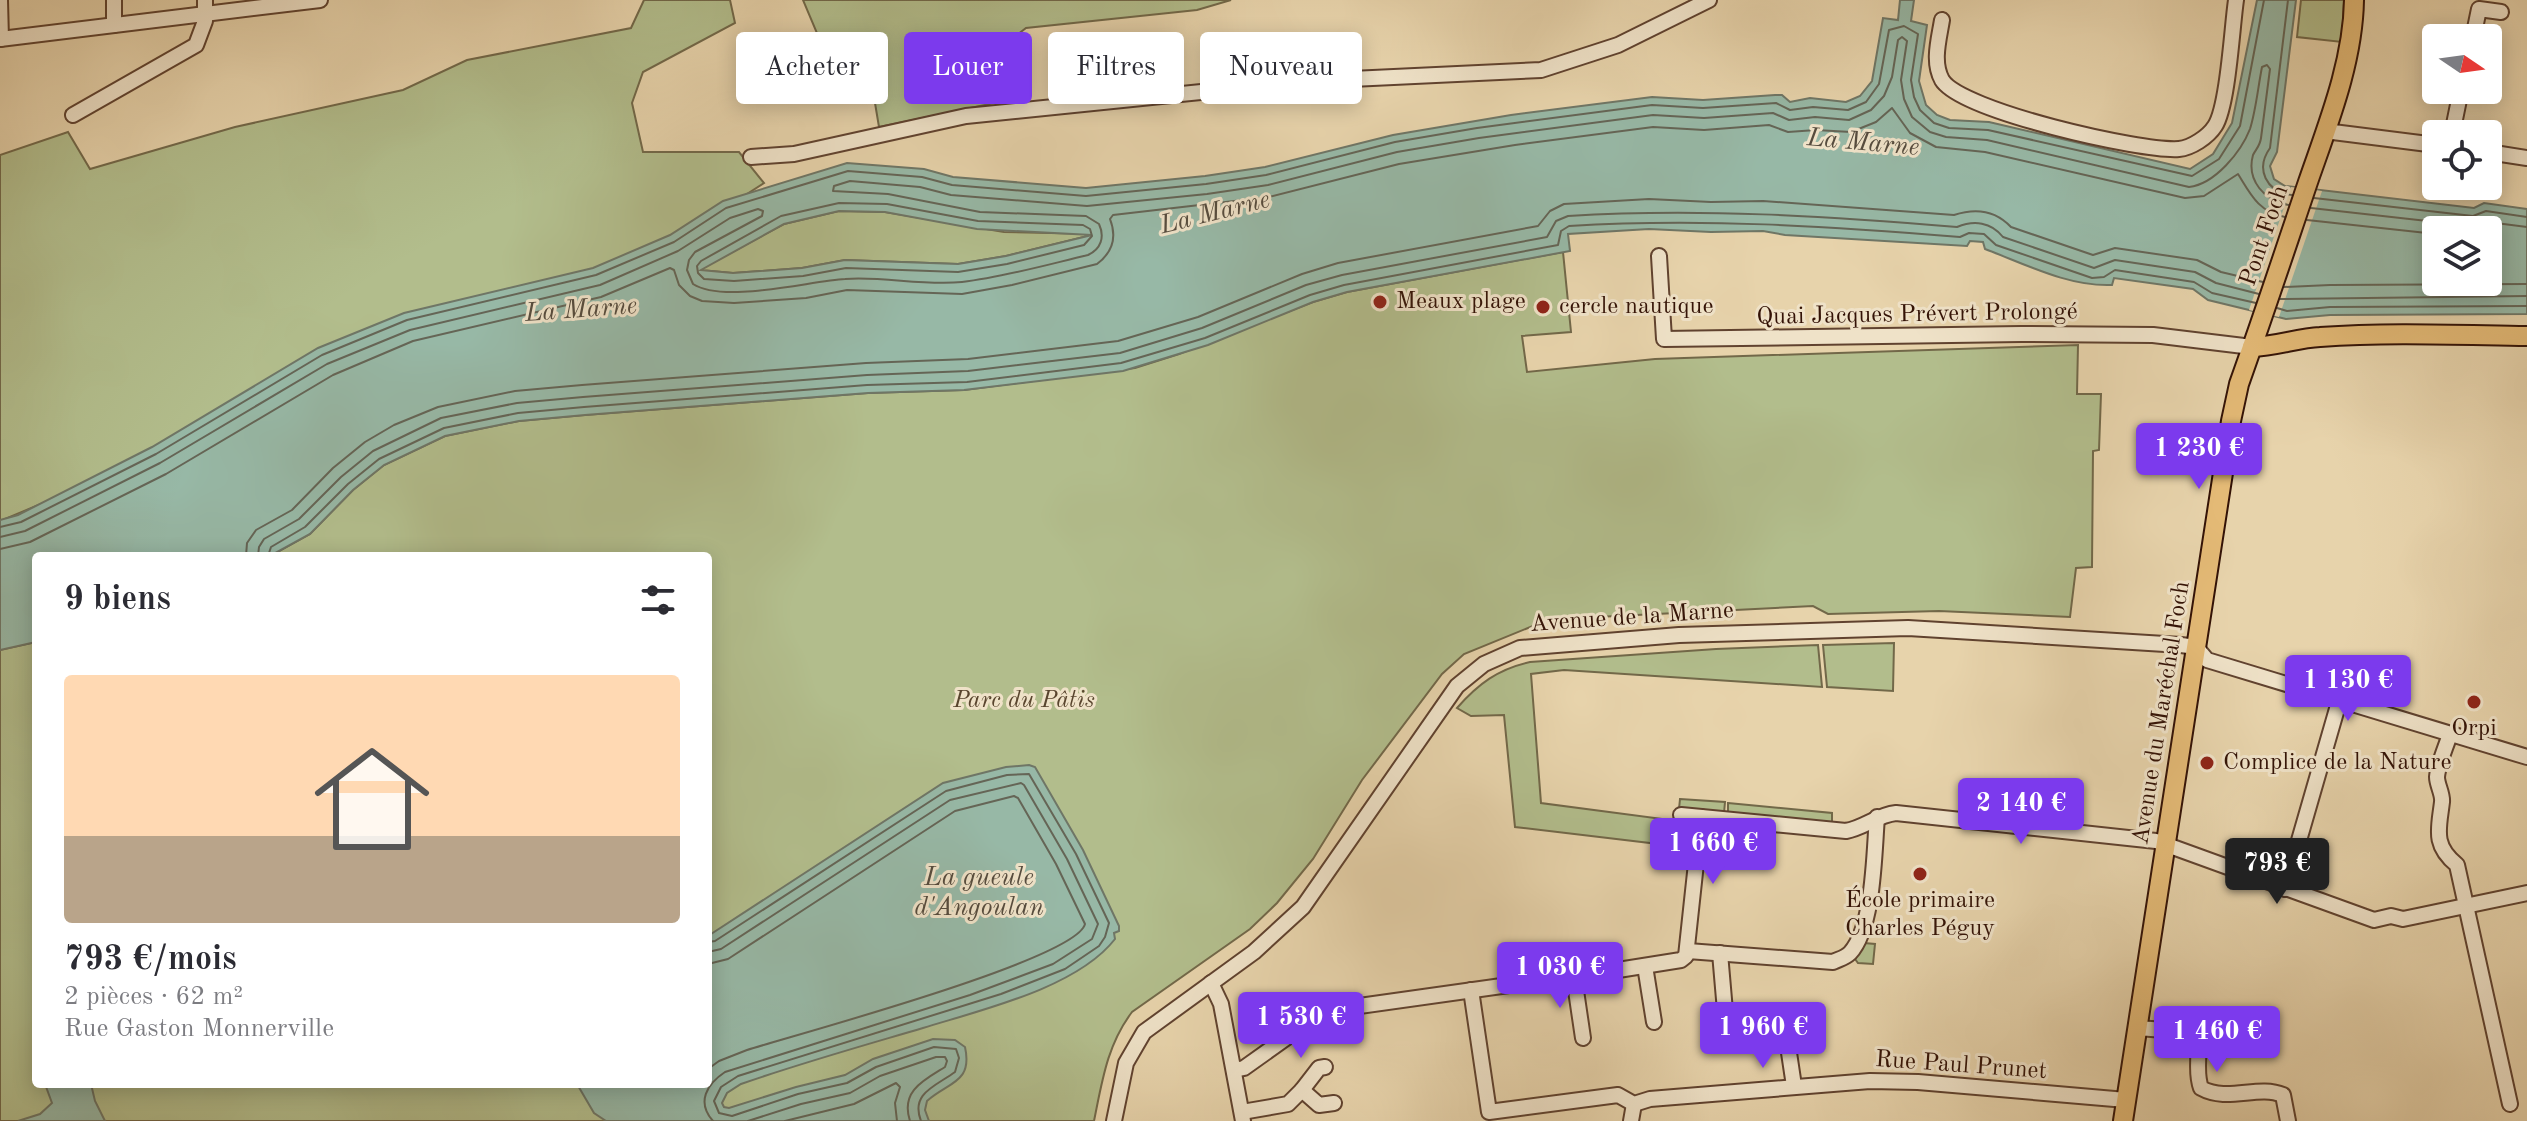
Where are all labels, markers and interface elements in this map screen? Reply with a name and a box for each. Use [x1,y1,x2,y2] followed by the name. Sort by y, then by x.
[2422,24,2502,104] north arrow
[2422,24,2502,296] map controls
[736,32,888,104] chip: Acheter
[904,32,1032,104] chip: Louer
[1048,32,1184,104] chip: Filtres
[1200,32,1362,104] chip: Nouveau
[2422,120,2502,200] button: locate
[1805,125,1920,161] water label: La Marne
[2237,182,2293,290] street label: Pont Foch
[1156,187,1273,239] water label: La Marne
[2422,216,2502,296] button: layers
[1396,290,1526,314] place label: Meaux plage
[523,293,638,327] water label: La Marne
[1371,293,1389,311] marker: Meaux plage
[1559,295,1713,319] place label: cercle nautique
[1534,298,1552,316] marker: cercle nautique
[1756,300,2078,330] street label: Quai Jacques Prévert Prolongé
[2125,423,2273,491] pin: 1 230 €
[2154,436,2244,462] text: 1 230 €
[636,578,680,622] icon: filters
[2129,580,2195,846] street label: Avenue du Maréchal Foch
[64,583,171,617] text: 9 biens
[1529,599,1735,637] street label: Avenue de la Marne
[2274,655,2422,723] pin: 1 130 €
[2303,668,2393,694] text: 1 130 €
[952,689,1095,713] park label: Parc du Pâtis
[2465,693,2483,711] marker: Orpi
[2451,717,2497,741] place label: Orpi
[300,727,444,871] icon: home
[2223,751,2451,775] place label: Complice de la Nature
[2198,754,2216,772] marker: Complice de la Nature
[1947,778,2095,846] pin: 2 140 €
[1976,791,2066,817] text: 2 140 €
[1639,818,1787,886] pin: 1 660 €
[1668,831,1758,857] text: 1 660 €
[2221,838,2333,906] pin: 793 €
[2243,851,2311,877] text: 793 €
[914,865,1044,921] water label: La gueule d'Angoulan
[1911,865,1929,883] marker: École primaire Charles Péguy
[1845,885,1995,941] place label: École primaire Charles Péguy
[1486,942,1634,1010] pin: 1 030 €
[64,943,237,977] text: 793 €/mois
[1515,955,1605,981] text: 1 030 €
[64,984,243,1010] text: 2 pièces · 62 m²
[1227,992,1375,1060] pin: 1 530 €
[1689,1002,1837,1070] pin: 1 960 €
[1256,1005,1346,1031] text: 1 530 €
[2143,1006,2291,1074] pin: 1 460 €
[1718,1015,1808,1041] text: 1 960 €
[64,1016,334,1042] text: Rue Gaston Monnerville
[2172,1019,2262,1045] text: 1 460 €
[1874,1048,2048,1084] street label: Rue Paul Prunet

